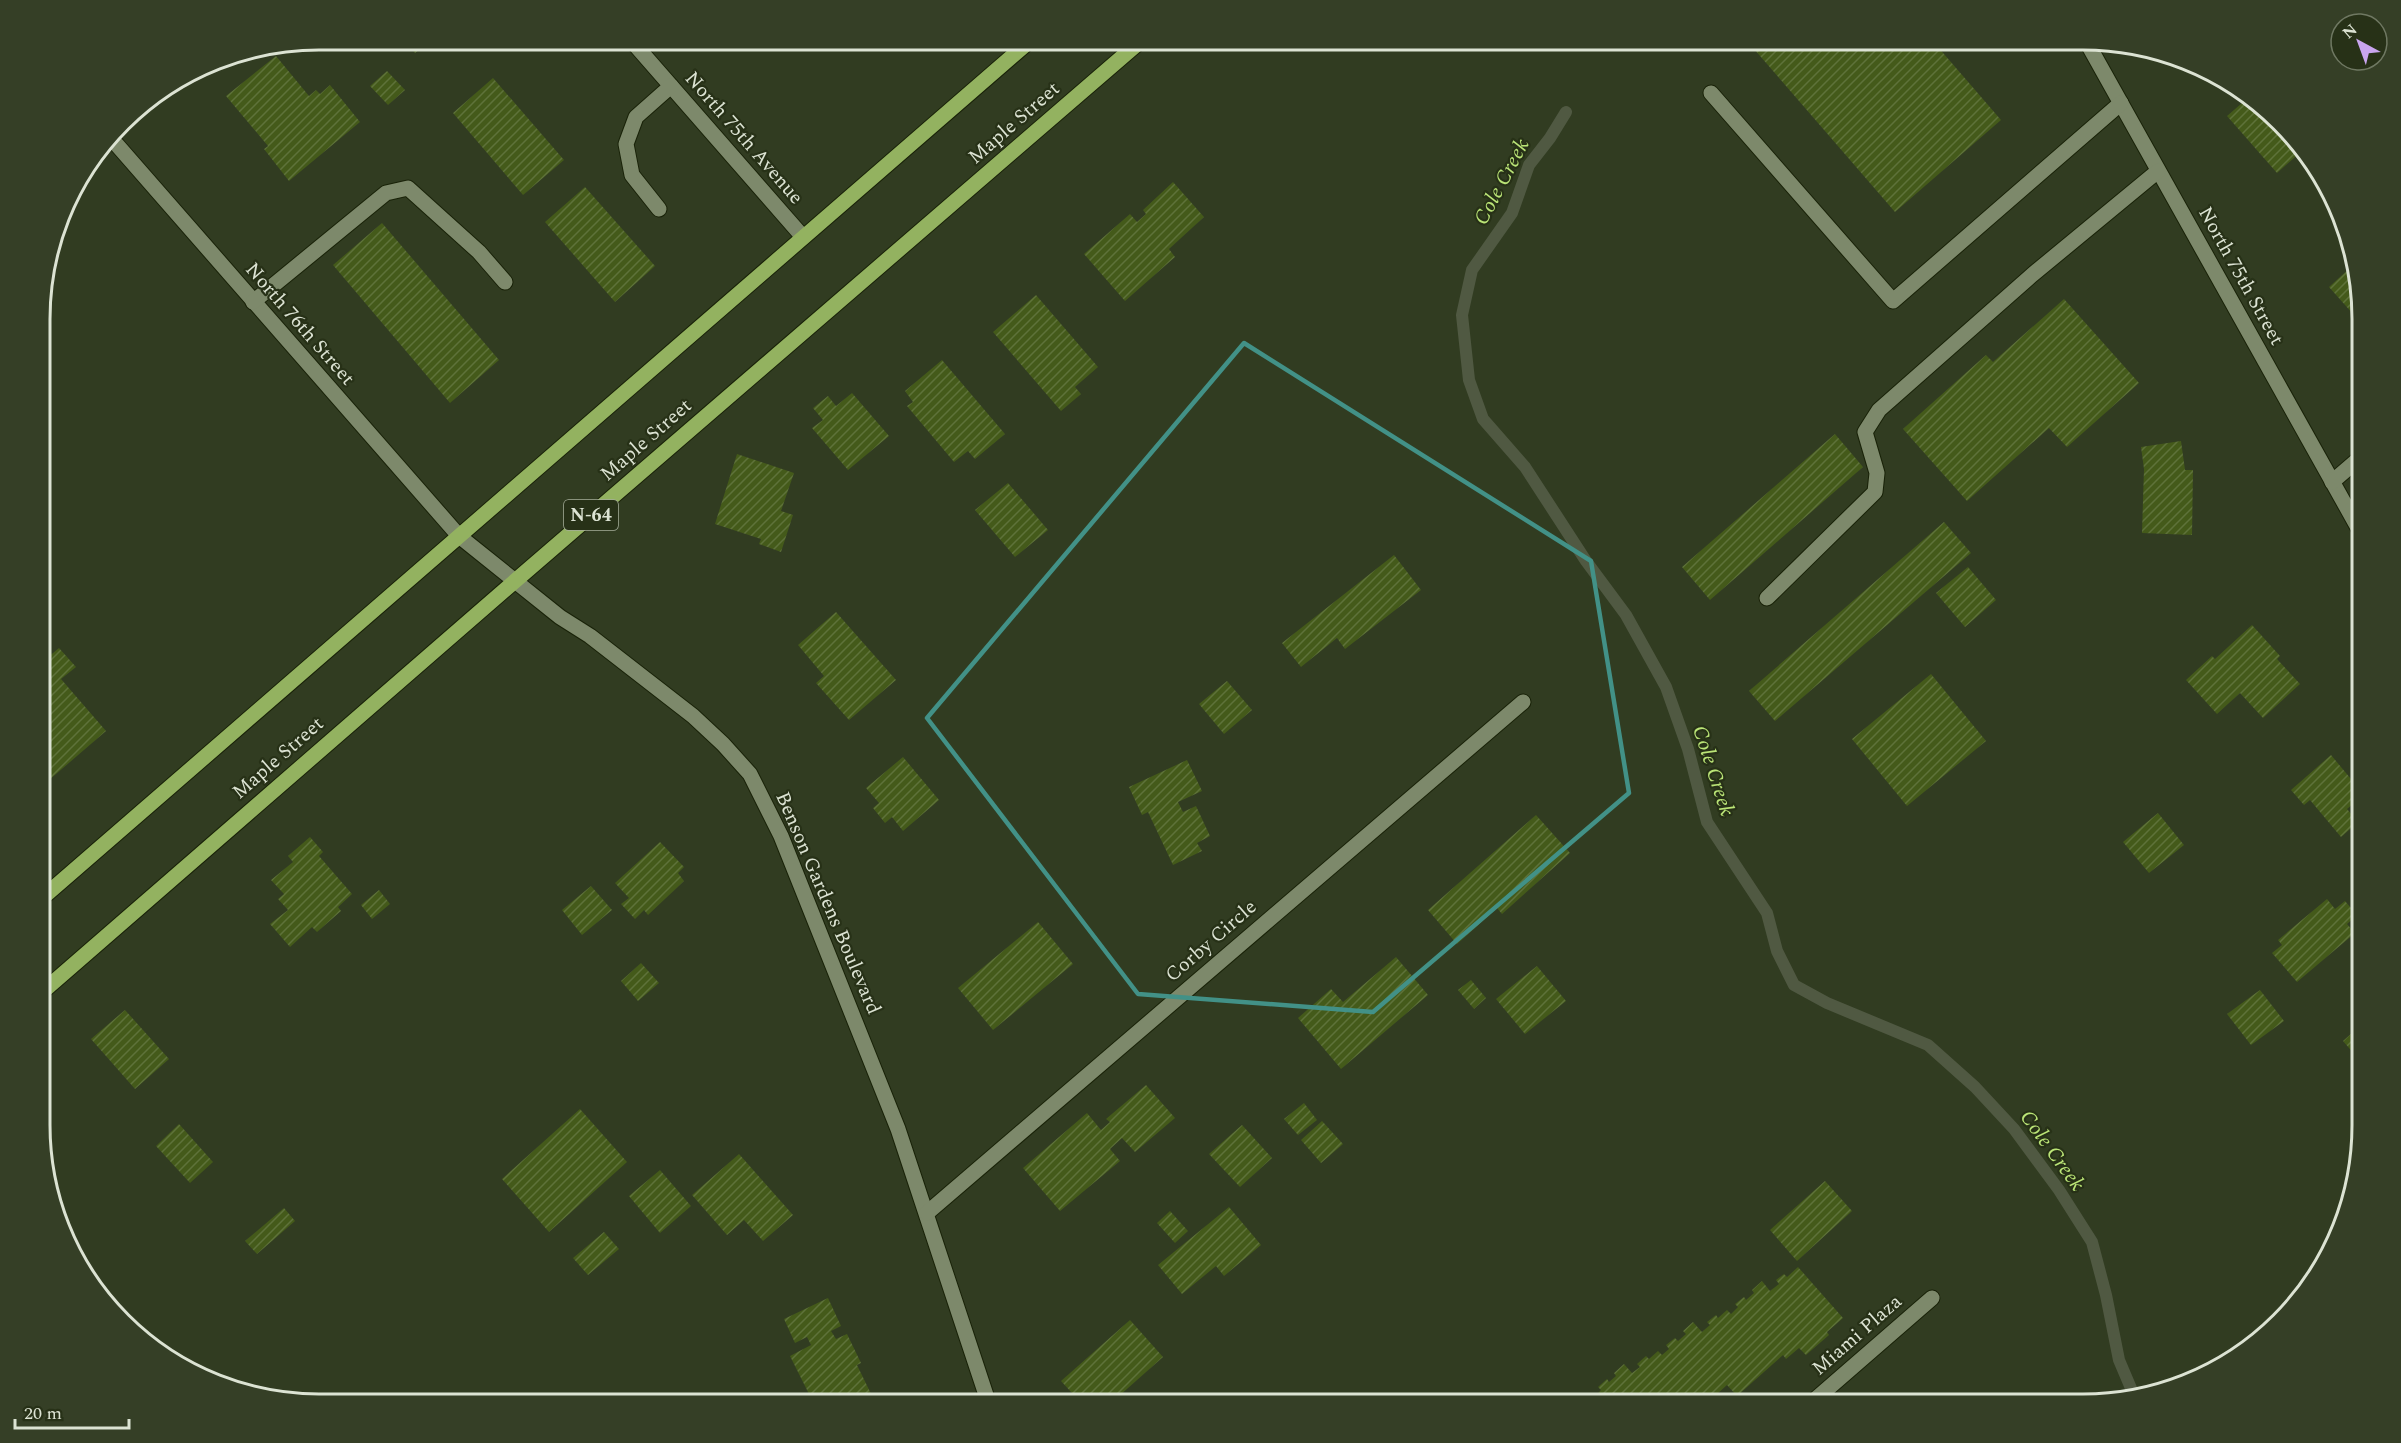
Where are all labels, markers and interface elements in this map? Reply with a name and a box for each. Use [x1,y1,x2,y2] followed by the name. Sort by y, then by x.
[2329,12,2389,72] north arrow
[2337,18,2363,45] text: N
[678,65,810,211] street label: North 75th Avenue
[961,74,1067,172] street label: Maple Street
[1466,133,1538,231] water label: Cole Creek
[2190,201,2292,351] street label: North 75th Street
[238,256,362,392] street label: North 76th Street
[593,391,699,489] street label: Maple Street
[564,500,618,530] road number: N-64
[225,709,331,807] street label: Maple Street
[1683,721,1743,821] water label: Cole Creek
[767,787,889,1019] street label: Benson Gardens Boulevard
[1159,893,1263,989] street label: Corby Circle
[2012,1104,2093,1198] water label: Cole Creek
[1805,1287,1909,1383] street label: Miami Plaza
[15,1392,129,1430] scale bar
[24,1400,62,1427] text: 20 m

